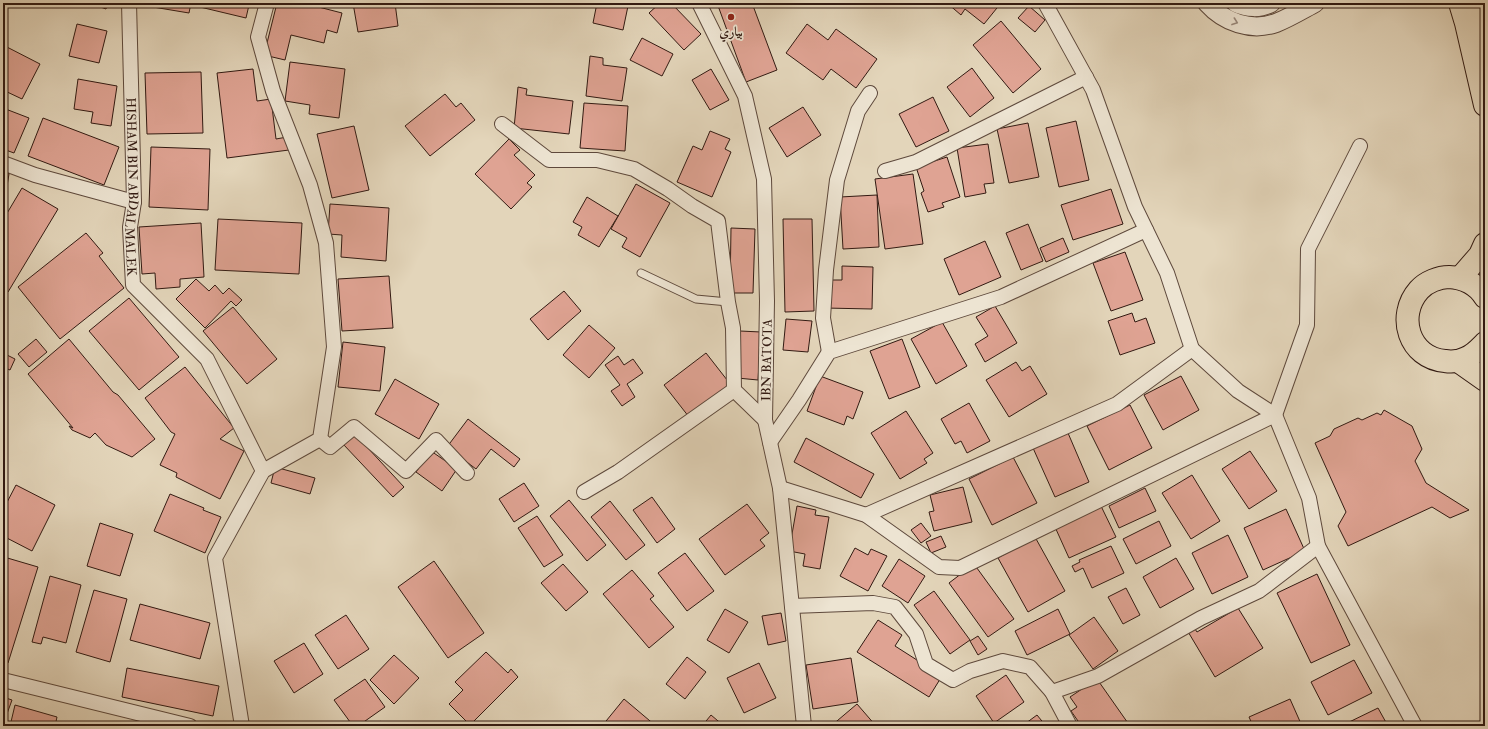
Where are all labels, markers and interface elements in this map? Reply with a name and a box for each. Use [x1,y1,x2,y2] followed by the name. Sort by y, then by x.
[726,12,736,22] marker: بياري
[1232,17,1239,26] one-way arrow
[719,24,743,43] place label: بياري
[121,97,141,277] street label: HISHAM BIN ABDALMALEK
[758,318,776,401] street label: IBN BATOTA

